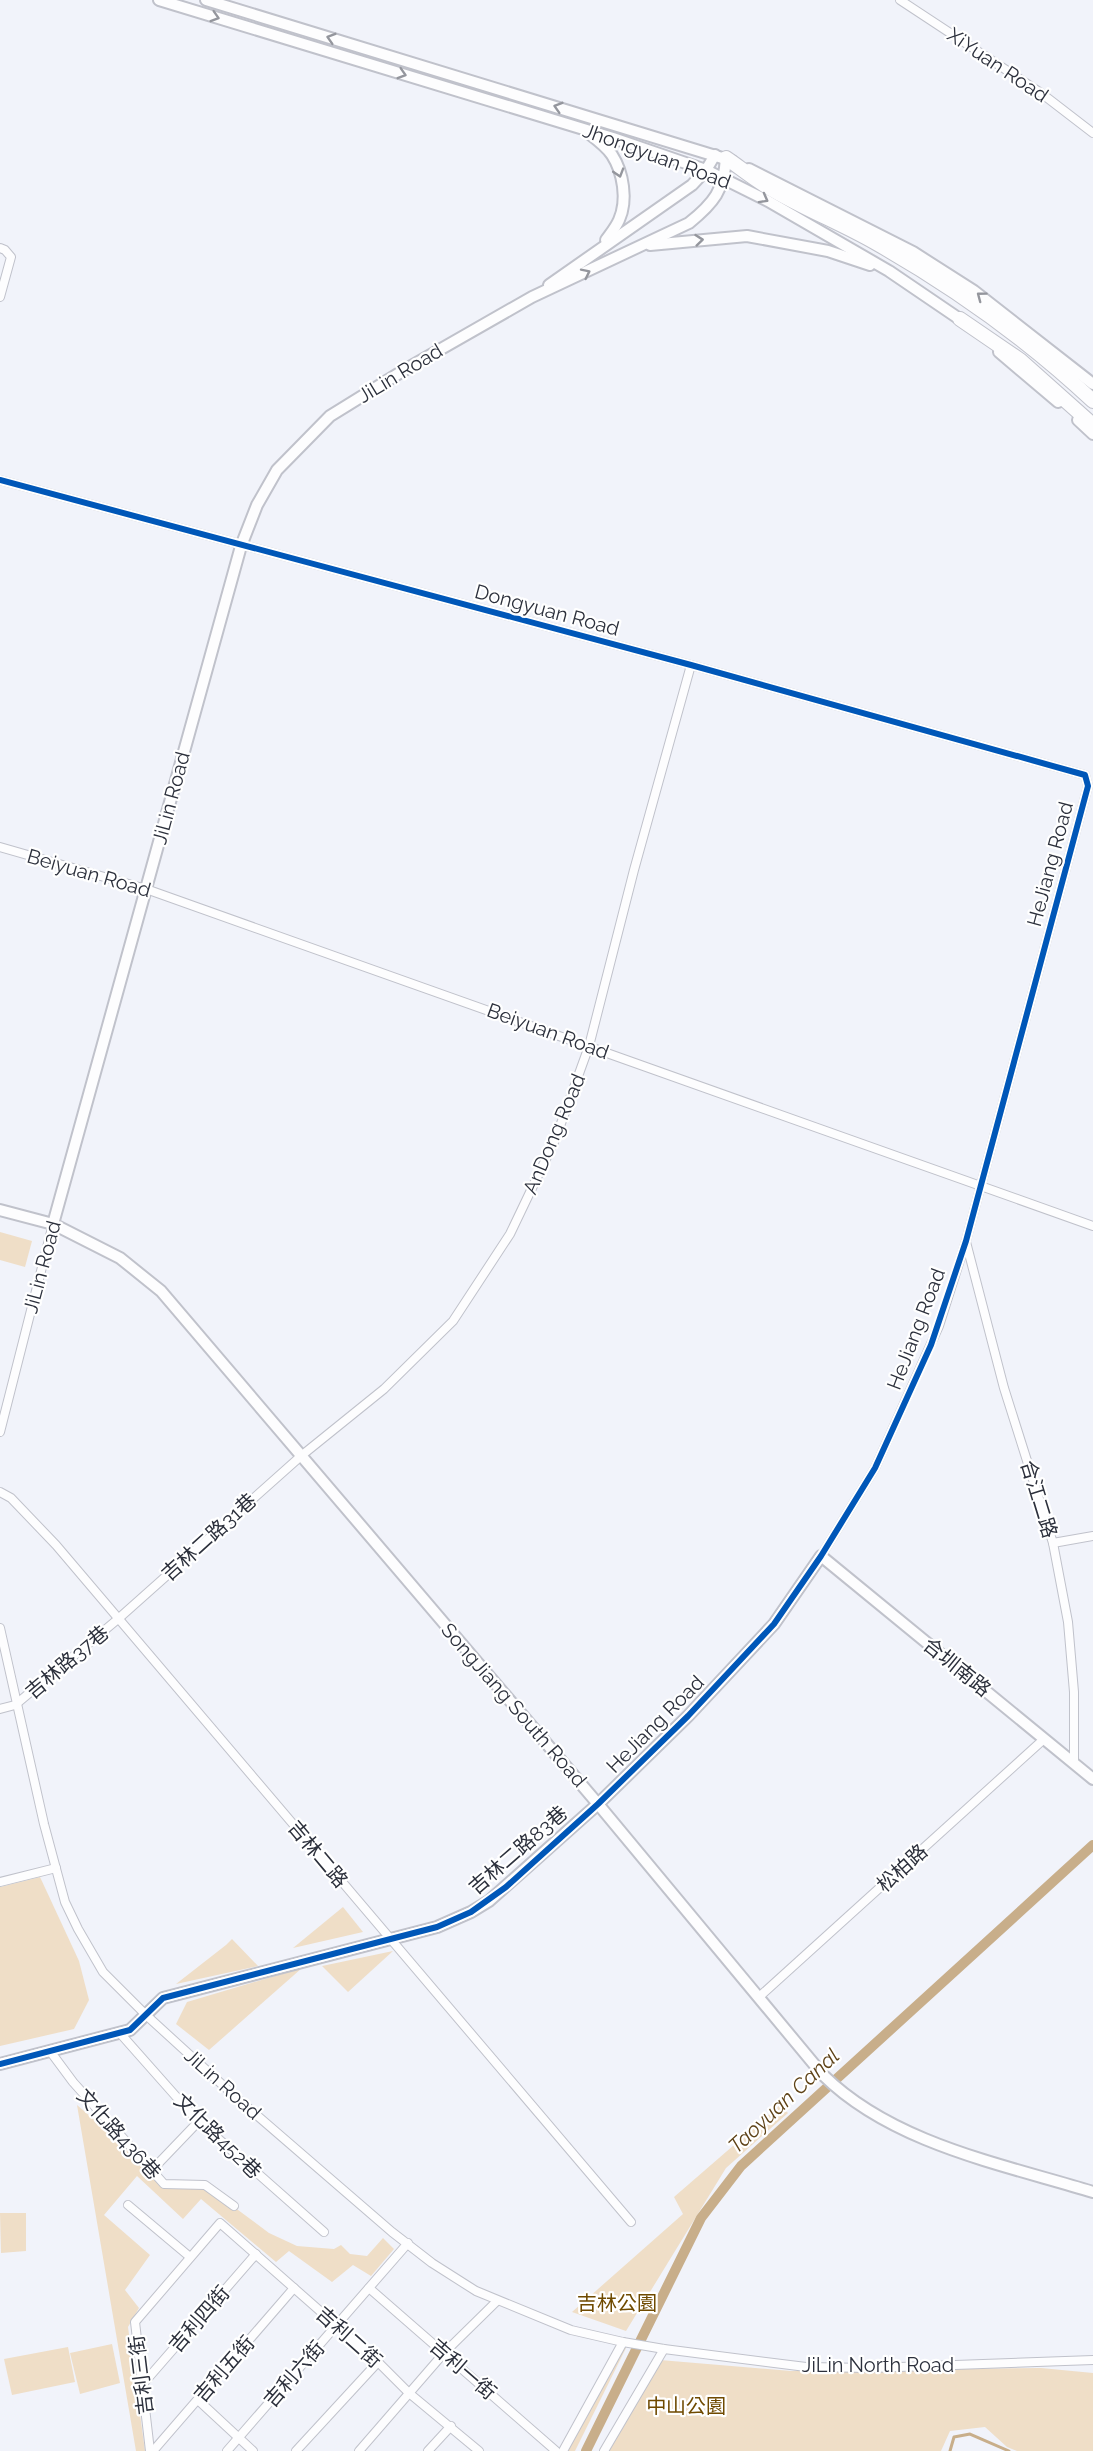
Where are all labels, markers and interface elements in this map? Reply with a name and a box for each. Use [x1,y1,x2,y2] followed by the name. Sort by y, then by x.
[209,10,220,22] one-way arrow
[943,23,1053,107] street label: XiYuan Road
[327,33,337,45] one-way arrow
[396,66,407,79] one-way arrow
[553,102,564,114] one-way arrow
[580,118,734,194] street label: Jhongyuan Road
[612,167,624,178] one-way arrow
[758,192,768,203] one-way arrow
[694,234,703,246] one-way arrow
[579,268,590,280] one-way arrow
[976,293,987,304] one-way arrow
[353,338,447,408] street label: JiLin Road
[472,579,622,641] street label: Dongyuan Road
[147,749,195,847] street label: JiLin Road
[1022,799,1078,929] street label: HeJiang Road
[24,844,154,902] street label: Beiyuan Road
[484,998,612,1064] street label: Beiyuan Road
[518,1070,590,1198] street label: AnDong Road
[18,1218,66,1316] street label: JiLin Road
[882,1265,950,1393] street label: HeJiang Road
[1016,1457,1062,1541] street label: 合江二路
[157,1488,261,1586] street label: 吉林二路31巷
[436,1618,592,1792] street label: SongJiang South Road
[20,1620,114,1704] street label: 吉林路37巷
[918,1633,996,1701] street label: 合圳南路
[601,1670,709,1778] street label: HeJiang Road
[464,1801,572,1899] street label: 吉林二路83巷
[283,1816,353,1892] street label: 吉林二路
[872,1839,932,1897] street label: 松柏路
[180,2043,266,2125] street label: JiLin Road
[723,2043,844,2158] water label: Taoyuan Canal
[72,2084,166,2184] street label: 文化路436巷
[169,2088,267,2184] street label: 文化路452巷
[164,2281,234,2357] street label: 吉利四街
[577,2291,657,2315] park label: 吉林公園
[311,2301,387,2373] street label: 吉利二街
[189,2331,259,2407] street label: 吉利五街
[124,2334,158,2416] street label: 吉利三街
[425,2334,501,2404] street label: 吉利一街
[259,2336,329,2412] street label: 吉利六街
[802,2353,954,2377] street label: JiLin North Road
[646,2394,726,2418] park label: 中山公園

